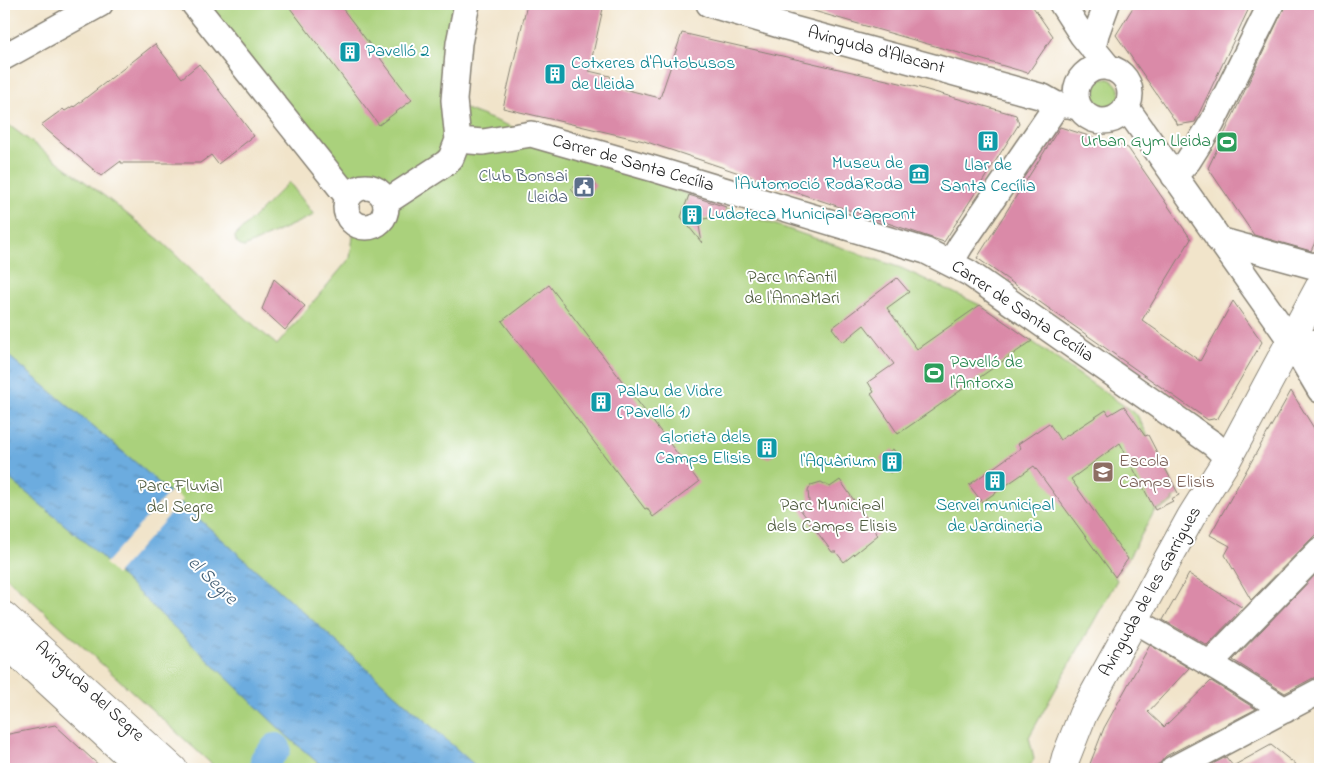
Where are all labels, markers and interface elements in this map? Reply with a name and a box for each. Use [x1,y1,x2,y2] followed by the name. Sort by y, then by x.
[804,20,948,83] street label: Avinguda d'Alacant
[366,39,430,65] place label: Pavelló 2
[338,40,362,64] building icon: Pavelló 2
[571,51,735,98] place label: Cotxeres d'Autobusos de Lleida
[543,62,567,86] building icon: Cotxeres d'Autobusos de Lleida
[549,128,717,200] street label: Carrer de Santa Cecília
[976,129,1000,153] building icon: Llar de Santa Cecília
[1081,129,1211,155] place label: Urban Gym Lleida
[1215,130,1239,154] sports icon: Urban Gym Lleida
[735,151,904,198] place label: Museu de l'Automoció RodaRoda
[940,153,1036,200] place label: Llar de Santa Cecília
[907,162,931,186] museum icon: Museu de l'Automoció RodaRoda
[478,164,568,211] place label: Club Bonsai Lleida
[572,175,596,199] public building icon: Club Bonsai Lleida
[708,202,916,228] place label: Ludoteca Municipal Cappont
[680,203,704,227] building icon: Ludoteca Municipal Cappont
[945,254,1099,370] street label: Carrer de Santa Cecília
[744,265,840,312] park label: Parc Infantil de l'AnnaMari
[950,350,1024,397] place label: Pavelló de l'Antorxa
[922,361,946,385] sports icon: Pavelló de l'Antorxa
[617,379,724,426] place label: Palau de Vidre (Pavelló 1)
[589,390,613,414] building icon: Palau de Vidre (Pavelló 1)
[655,425,751,472] place label: Glorieta dels Camps Elisis
[755,436,779,460] building icon: Glorieta dels Camps Elisis
[800,449,876,475] place label: l'Aquàrium
[1119,449,1215,496] place label: Escola Camps Elisis
[880,450,904,474] building icon: l'Aquàrium
[1091,460,1115,484] school or university icon: Escola Camps Elisis
[983,469,1007,493] building icon: Servei municipal de Jardineria
[138,474,223,522] park label: Parc Fluvial del Segre
[767,493,897,540] park label: Parc Municipal dels Camps Elisis
[936,493,1054,540] place label: Servei municipal de Jardineria
[1093,502,1210,682] street label: Avinguda de les Garrigues
[180,550,244,613] water label: el Segre
[28,636,150,750] street label: Avinguda del Segre

